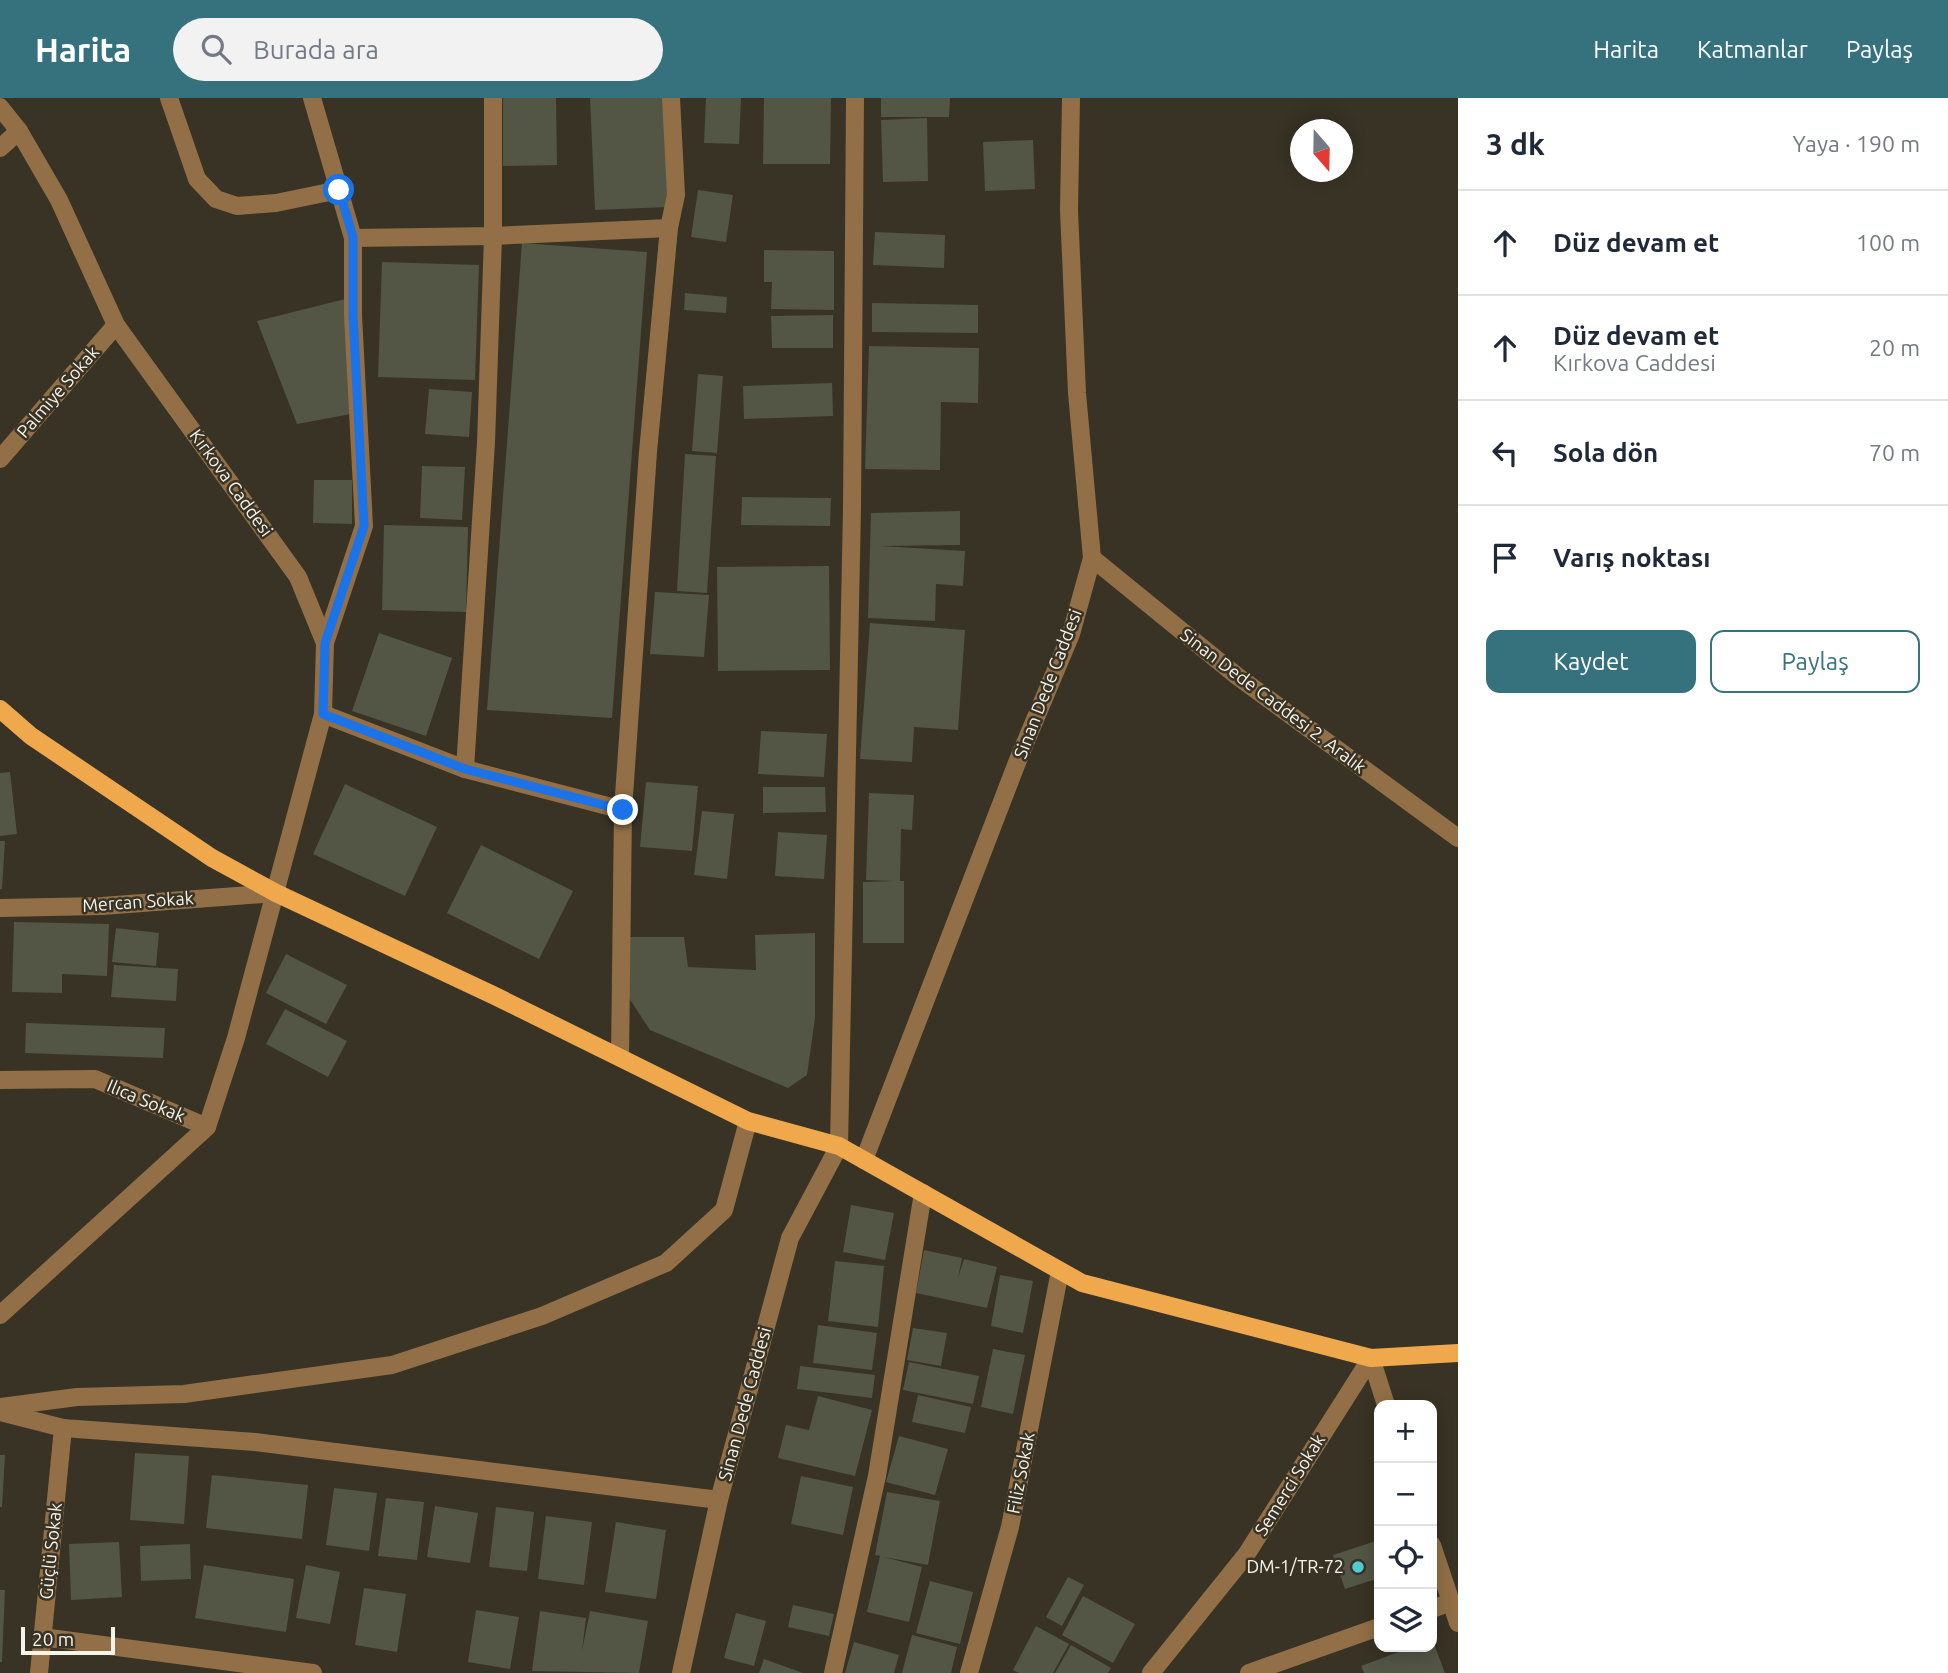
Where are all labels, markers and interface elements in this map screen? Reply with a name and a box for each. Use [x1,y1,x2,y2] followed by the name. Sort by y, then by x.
[173,18,663,81] search box
[197,30,235,68] icon: search
[35,31,131,68] text: Harita
[253,35,379,64] text: Burada ara
[1593,36,1659,63] text: Harita
[1697,36,1808,63] text: Katmanlar
[1846,36,1913,63] text: Paylaş
[1290,119,1353,182] north arrow
[1486,127,1545,161] text: 3 dk
[1793,131,1920,156] text: Yaya · 190 m
[323,174,354,205] route start
[1486,224,1524,262] icon: ahead
[1553,228,1719,257] text: Düz devam et
[1856,230,1920,255] text: 100 m
[1553,321,1719,350] text: Düz devam et
[1486,329,1524,367] icon: ahead
[1869,335,1920,360] text: 20 m
[12,342,102,441] street label: Palmiye Sokak
[1553,350,1716,375] text: Kırkova Caddesi
[186,425,277,540] street label: Kırkova Caddesi
[1486,434,1524,472] icon: left
[1553,438,1658,467] text: Sola dön
[1869,440,1920,465] text: 70 m
[1486,539,1524,577] icon: arrive
[1553,543,1710,572] text: Varış noktası
[1009,606,1085,761] street label: Sinan Dede Caddesi
[1177,624,1370,777] street label: Sinan Dede Caddesi 2. Aralık
[1486,630,1696,693] button: Kaydet
[1710,630,1920,693] button: Paylaş
[607,794,638,825] route end
[82,887,194,915] street label: Mercan Sokak
[104,1075,188,1125] street label: Ilıca Sokak
[714,1325,774,1483] street label: Sinan Dede Caddesi
[1374,1400,1437,1652] map controls
[1374,1400,1437,1463] button: +
[1002,1430,1038,1515] street label: Filiz Sokak
[1250,1430,1328,1539] street label: Semerci Sokak
[1374,1463,1437,1526] button: −
[35,1502,65,1600] street label: Güçlü Sokak
[1374,1526,1437,1589] button: locate
[1246,1556,1344,1576] place label: DM-1/TR-72
[1350,1559,1366,1575] marker: DM-1/TR-72
[1374,1589,1437,1652] button: layers
[21,1624,116,1656] scale bar
[32,1628,74,1650] text: 20 m

